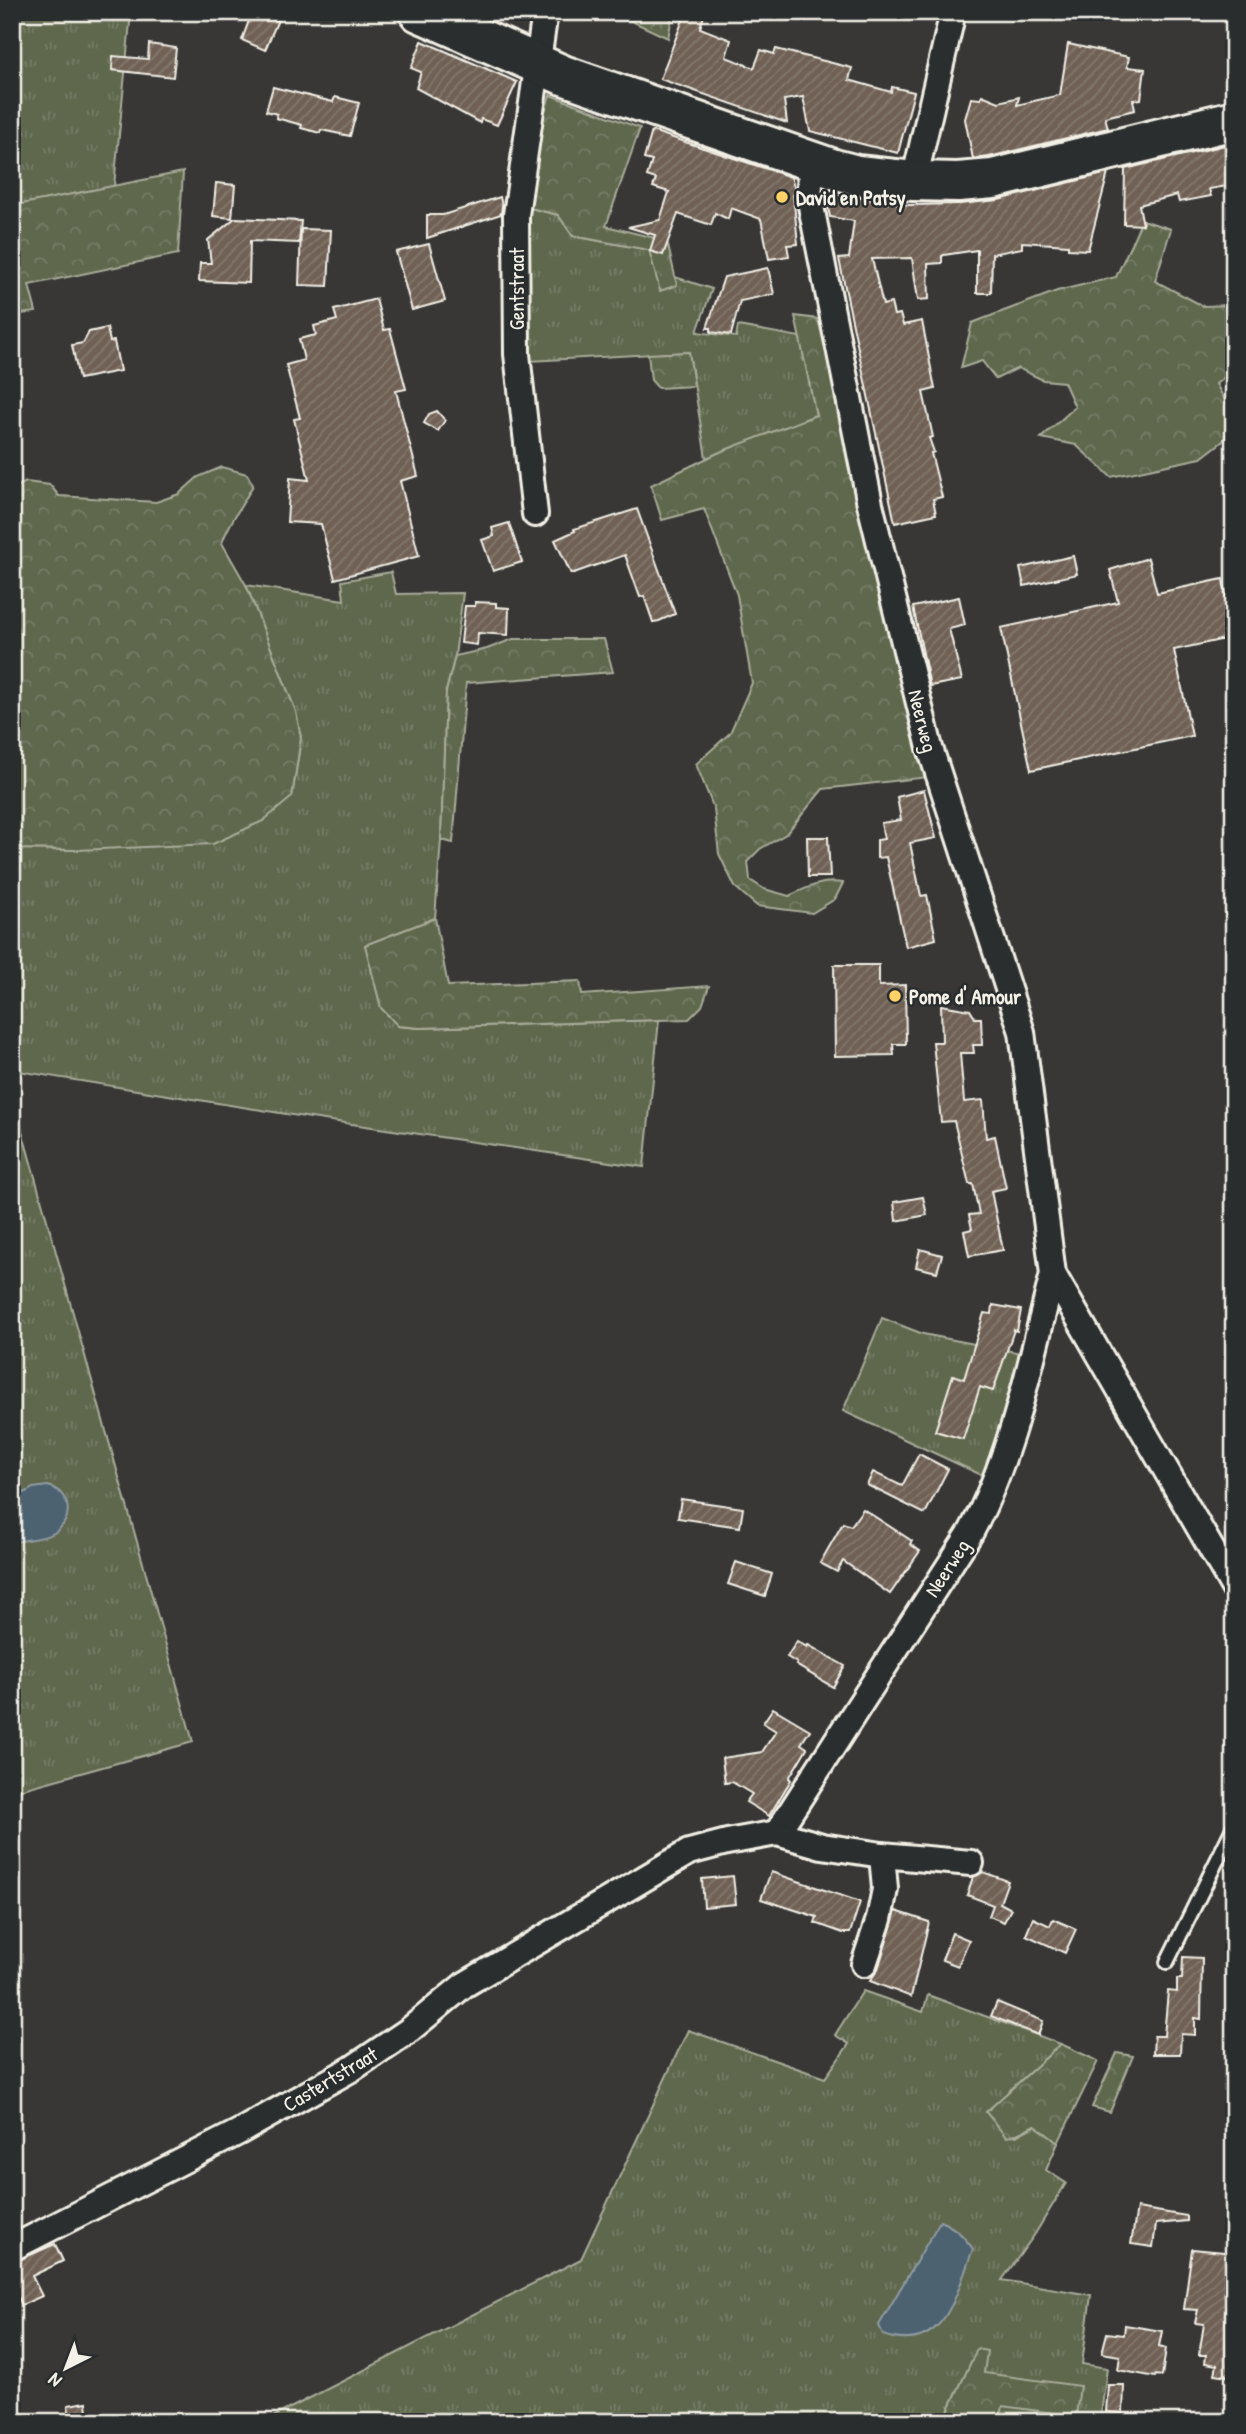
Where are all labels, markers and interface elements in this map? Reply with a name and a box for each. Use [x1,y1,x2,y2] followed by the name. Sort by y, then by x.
[796,183,906,213] place label: David en Patsy
[774,189,790,205] marker: David en Patsy
[502,247,531,330] street label: Gentstraat
[901,687,945,755] street label: Neerweg
[909,982,1022,1011] place label: Pome d' Amour
[887,988,903,1004] marker: Pome d' Amour
[918,1534,976,1602] street label: Neerweg
[277,2039,383,2119] street label: Castertstraat
[32,2332,102,2402] north arrow
[42,2368,67,2394] text: N

